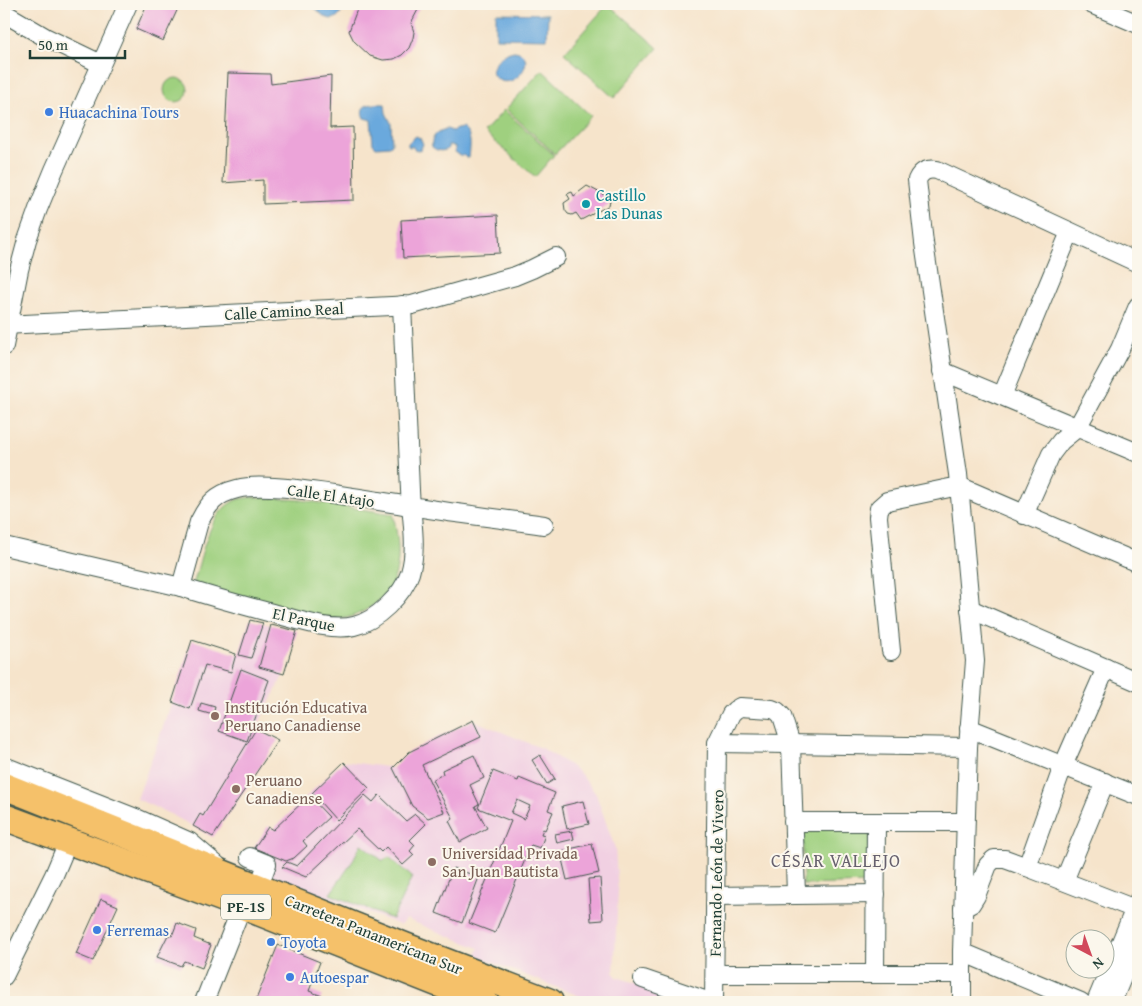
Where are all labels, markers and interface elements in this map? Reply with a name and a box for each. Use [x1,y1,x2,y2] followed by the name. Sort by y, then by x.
[30,28,125,60] scale bar
[38,34,69,55] text: 50 m
[59,100,179,124] place label: Huacachina Tours
[43,106,55,118] marker: Huacachina Tours
[596,183,663,225] place label: Castillo Las Dunas
[580,198,592,210] marker: Castillo Las Dunas
[224,296,345,326] street label: Calle Camino Real
[286,477,376,513] street label: Calle El Atajo
[271,601,337,637] street label: El Parque
[225,695,368,737] place label: Institución Educativa Peruano Canadiense
[209,710,221,722] marker: Institución Educativa Peruano Canadiense
[246,768,322,810] place label: Peruano Canadiense
[230,783,242,795] marker: Peruano Canadiense
[703,789,729,957] street label: Fernando León de Vivero
[442,841,578,883] place label: Universidad Privada San Juan Bautista
[771,847,901,874] district label: CÉSAR VALLEJO
[426,856,438,868] marker: Universidad Privada San Juan Bautista
[282,887,467,981] street label: Carretera Panamericana Sur
[221,894,271,920] road number: PE-1S
[107,918,169,942] place label: Ferremas
[91,924,103,936] marker: Ferremas
[1064,928,1114,978] north arrow
[281,930,327,954] place label: Toyota
[265,936,277,948] marker: Toyota
[1088,953,1109,975] text: N
[300,965,369,989] place label: Autoespar
[284,971,296,983] marker: Autoespar

